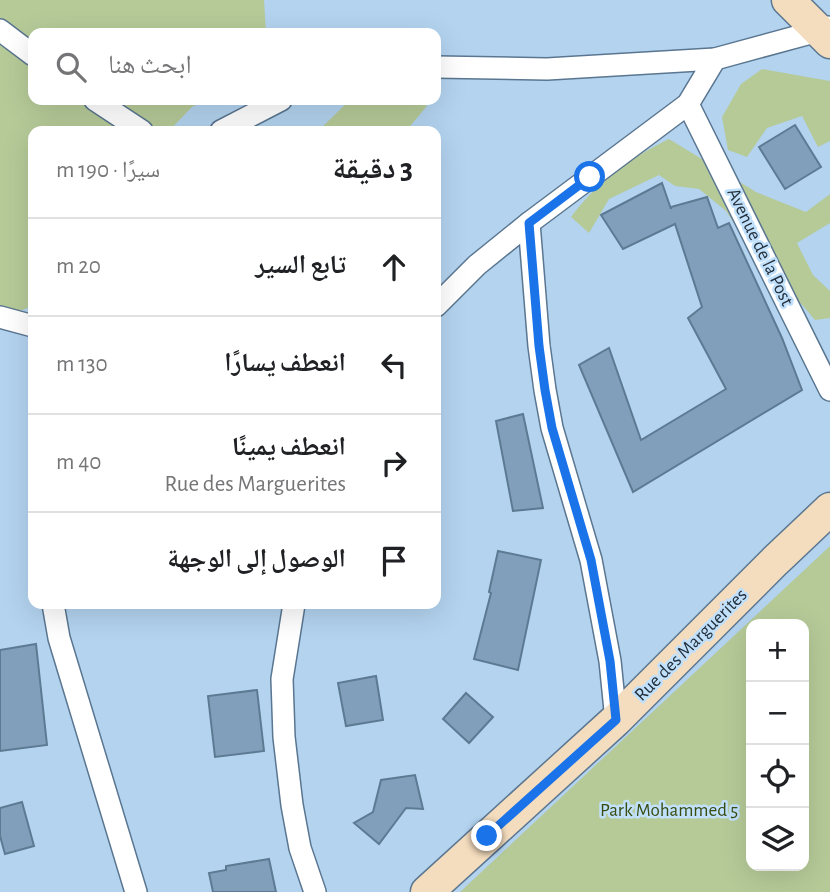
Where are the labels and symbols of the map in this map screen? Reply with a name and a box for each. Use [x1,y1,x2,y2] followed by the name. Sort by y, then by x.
[574,161,605,192] route start
[723,185,797,309] street label: Avenue de la Post
[631,585,751,705] street label: Rue des Marguerites
[600,801,738,820] park label: Park Mohammed 5
[471,820,502,851] route end

